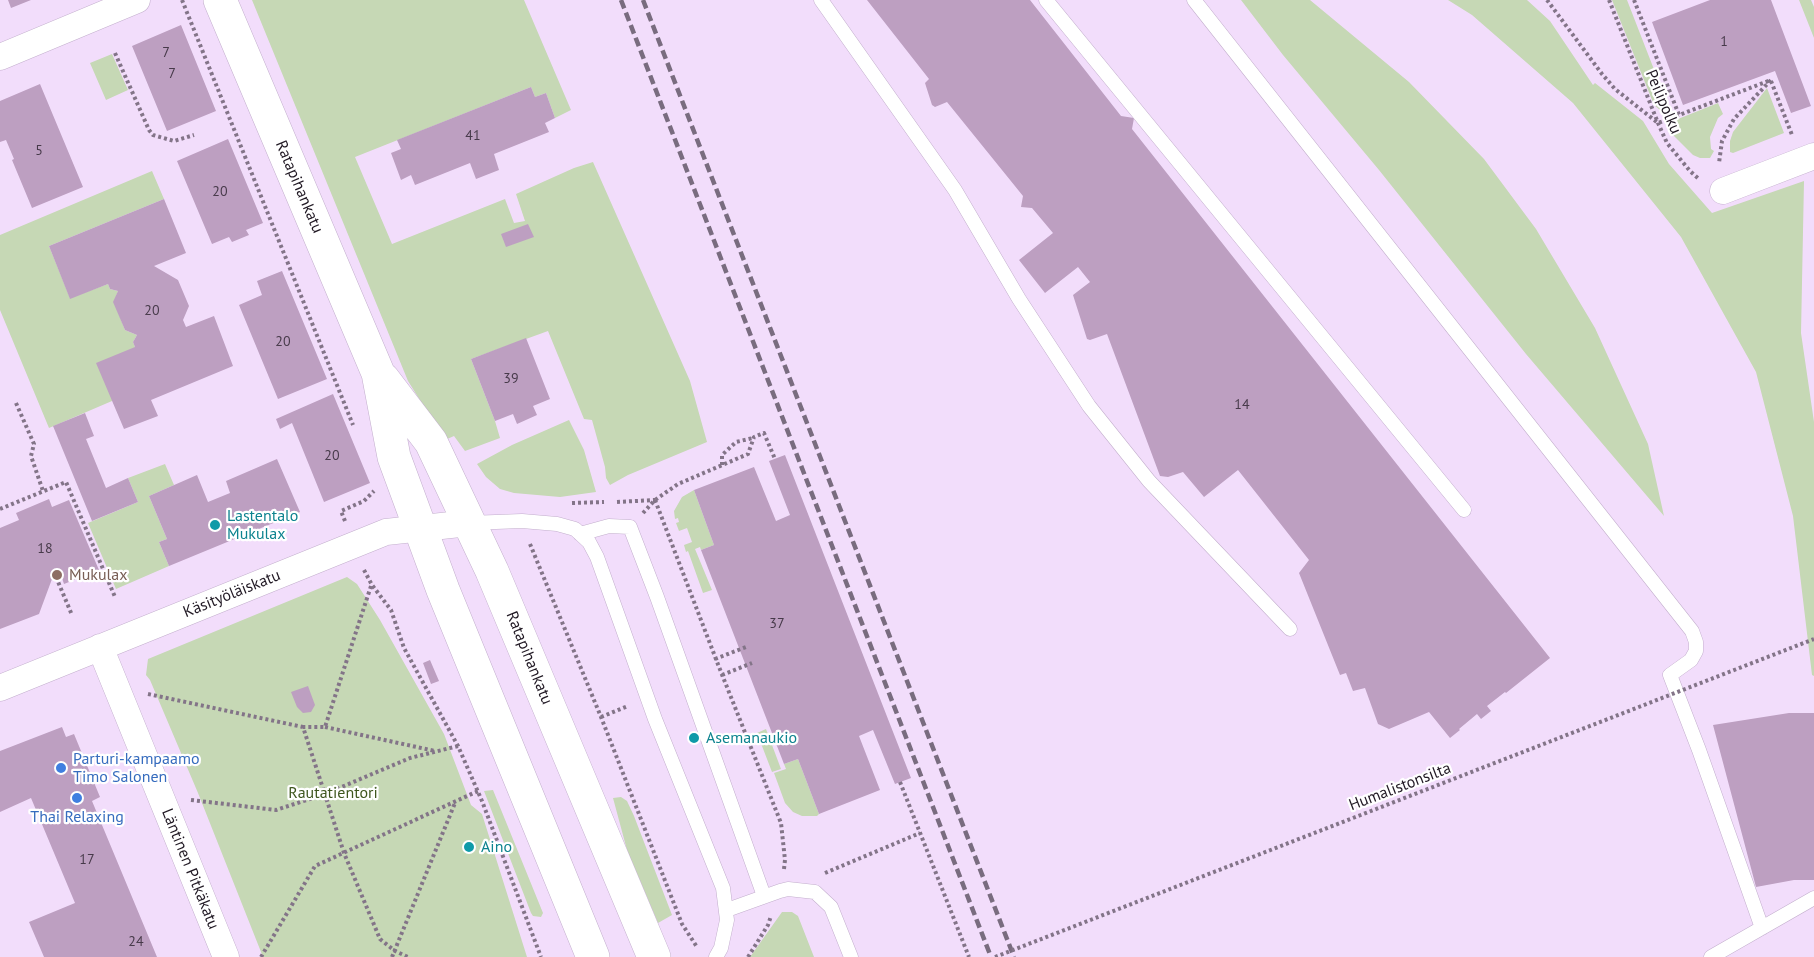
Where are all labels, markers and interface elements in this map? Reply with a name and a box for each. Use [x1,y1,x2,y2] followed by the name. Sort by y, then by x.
[1720,34,1728,50] house number: 1
[162,45,170,61] house number: 7
[168,66,176,82] house number: 7
[1641,67,1685,137] street label: Peilipolku
[465,128,481,144] house number: 41
[271,138,327,236] street label: Ratapihankatu
[35,143,43,159] house number: 5
[212,184,228,200] house number: 20
[144,303,160,319] house number: 20
[275,334,291,350] house number: 20
[503,371,519,387] house number: 39
[1234,397,1250,413] house number: 14
[324,448,340,464] house number: 20
[227,506,298,544] place label: Lastentalo Mukulax
[208,518,222,532] marker: Lastentalo Mukulax
[37,541,53,557] house number: 18
[69,565,127,585] place label: Mukulax
[181,566,283,622] street label: Käsityöläiskatu
[50,568,64,582] marker: Mukulax
[502,609,556,707] street label: Ratapihankatu
[769,616,785,632] house number: 37
[706,728,797,748] place label: Asemanaukio
[687,731,701,745] marker: Asemanaukio
[73,749,199,787] place label: Parturi-kampaamo Timo Salonen
[1346,759,1454,815] street label: Humalistonsilta
[54,761,68,775] marker: Parturi-kampaamo Timo Salonen
[288,783,378,803] park label: Rautatientori
[70,791,84,805] marker: Thai Relaxing
[157,806,223,932] street label: Läntinen Pitkäkatu
[30,807,124,827] place label: Thai Relaxing
[481,837,512,857] place label: Aino
[462,840,476,854] marker: Aino
[79,852,95,868] house number: 17
[128,934,144,950] house number: 24

